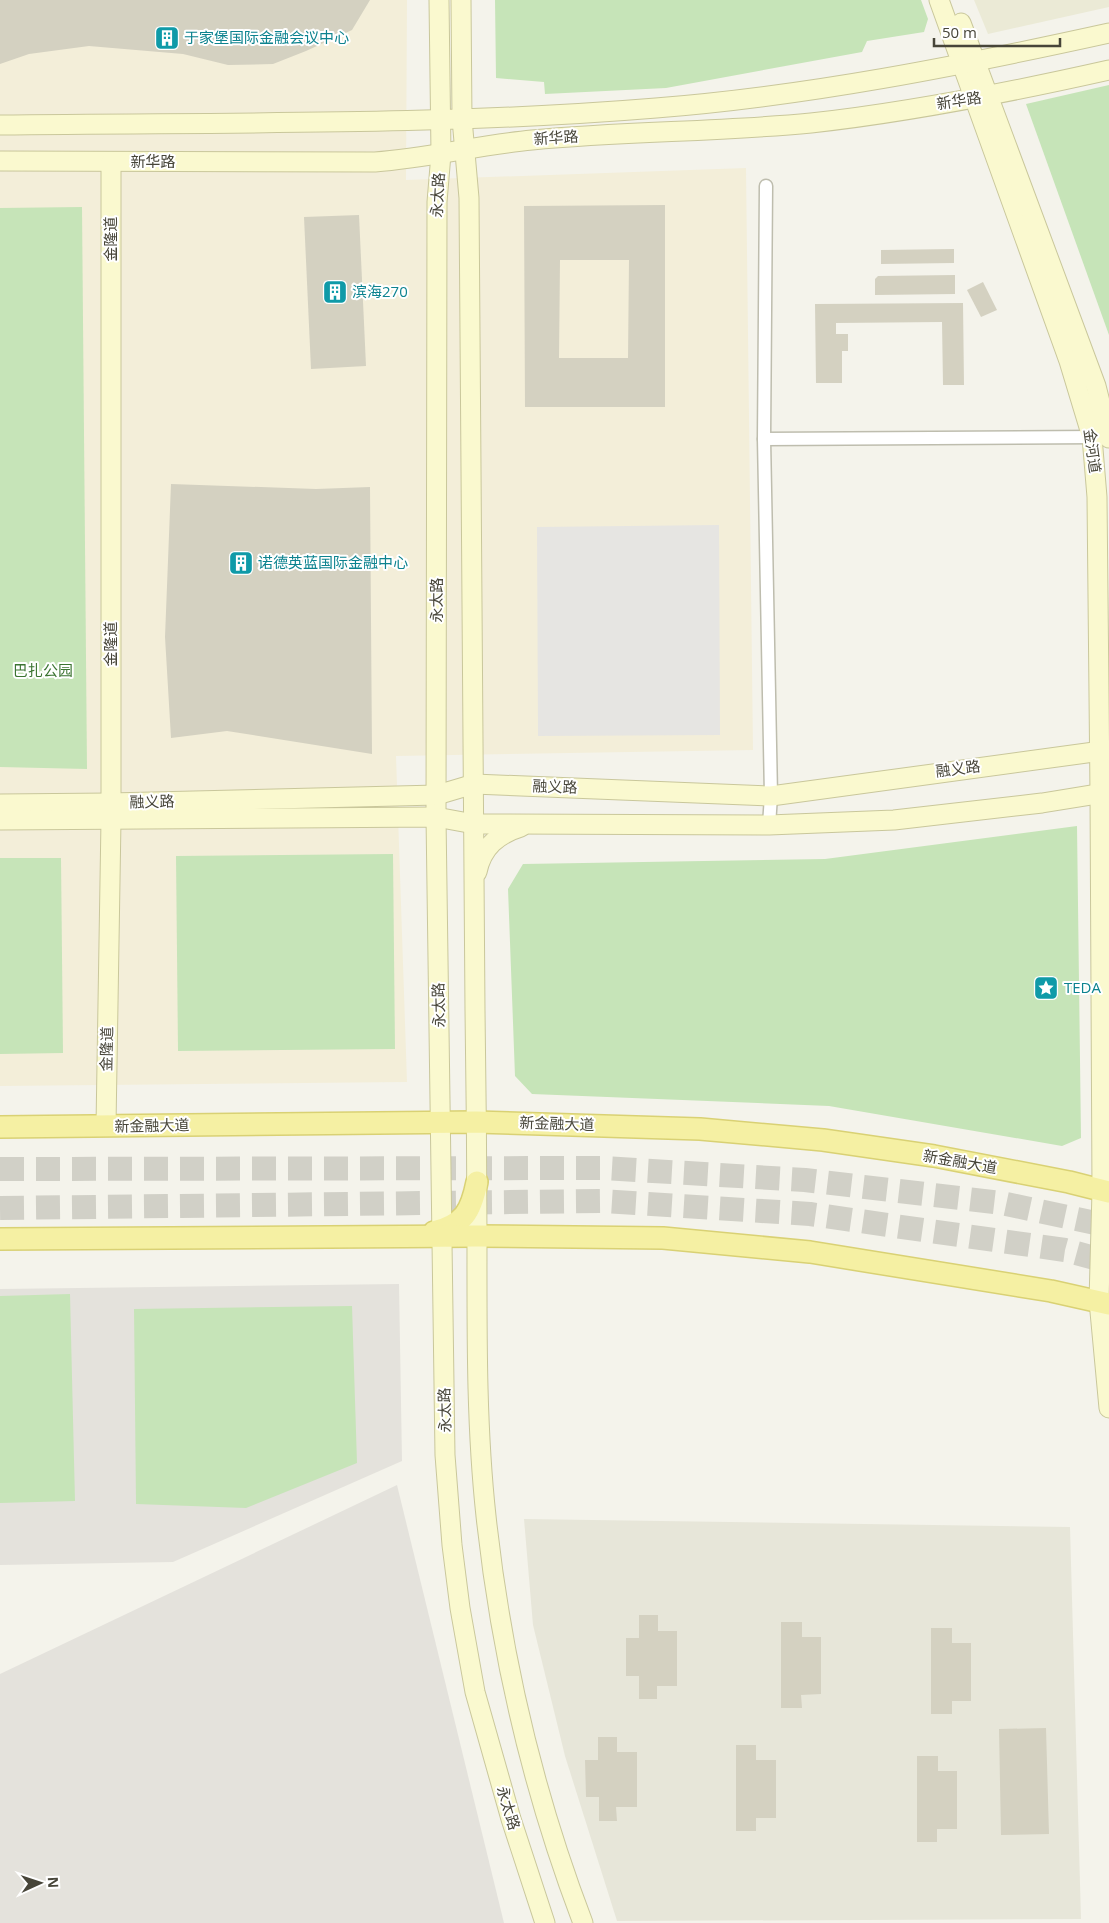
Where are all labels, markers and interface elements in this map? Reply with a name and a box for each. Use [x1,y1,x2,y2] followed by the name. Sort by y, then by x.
[934,15,1060,47] scale bar
[942,22,977,42] text: 50 m
[154,25,180,51] building icon: 于家堡国际金融会议中心
[184,27,349,47] place label: 于家堡国际金融会议中心
[935,87,983,113] street label: 新华路
[533,125,579,149] street label: 新华路
[130,151,176,171] street label: 新华路
[426,172,448,218] street label: 永太路
[100,216,120,262] street label: 金隆道
[322,279,348,305] building icon: 滨海270
[352,281,408,301] place label: 滨海270
[1080,427,1106,475] street label: 金河道
[228,550,254,576] building icon: 诺德英蓝国际金融中心
[258,552,408,572] place label: 诺德英蓝国际金融中心
[426,577,446,623] street label: 永太路
[100,621,120,667] street label: 金隆道
[13,660,73,680] park label: 巴扎公园
[934,755,981,781] street label: 融义路
[532,775,578,797] street label: 融义路
[129,791,175,811] street label: 融义路
[1033,975,1059,1001] place icon: TEDA
[1064,977,1101,997] place label: TEDA
[428,982,448,1028] street label: 永太路
[96,1026,116,1072] street label: 金隆道
[519,1112,595,1134] street label: 新金融大道
[114,1114,190,1136] street label: 新金融大道
[921,1145,999,1177] street label: 新金融大道
[434,1387,454,1433] street label: 永太路
[493,1783,525,1832] street label: 永太路
[15,1858,65,1908] north arrow
[44,1876,63,1888] text: N

